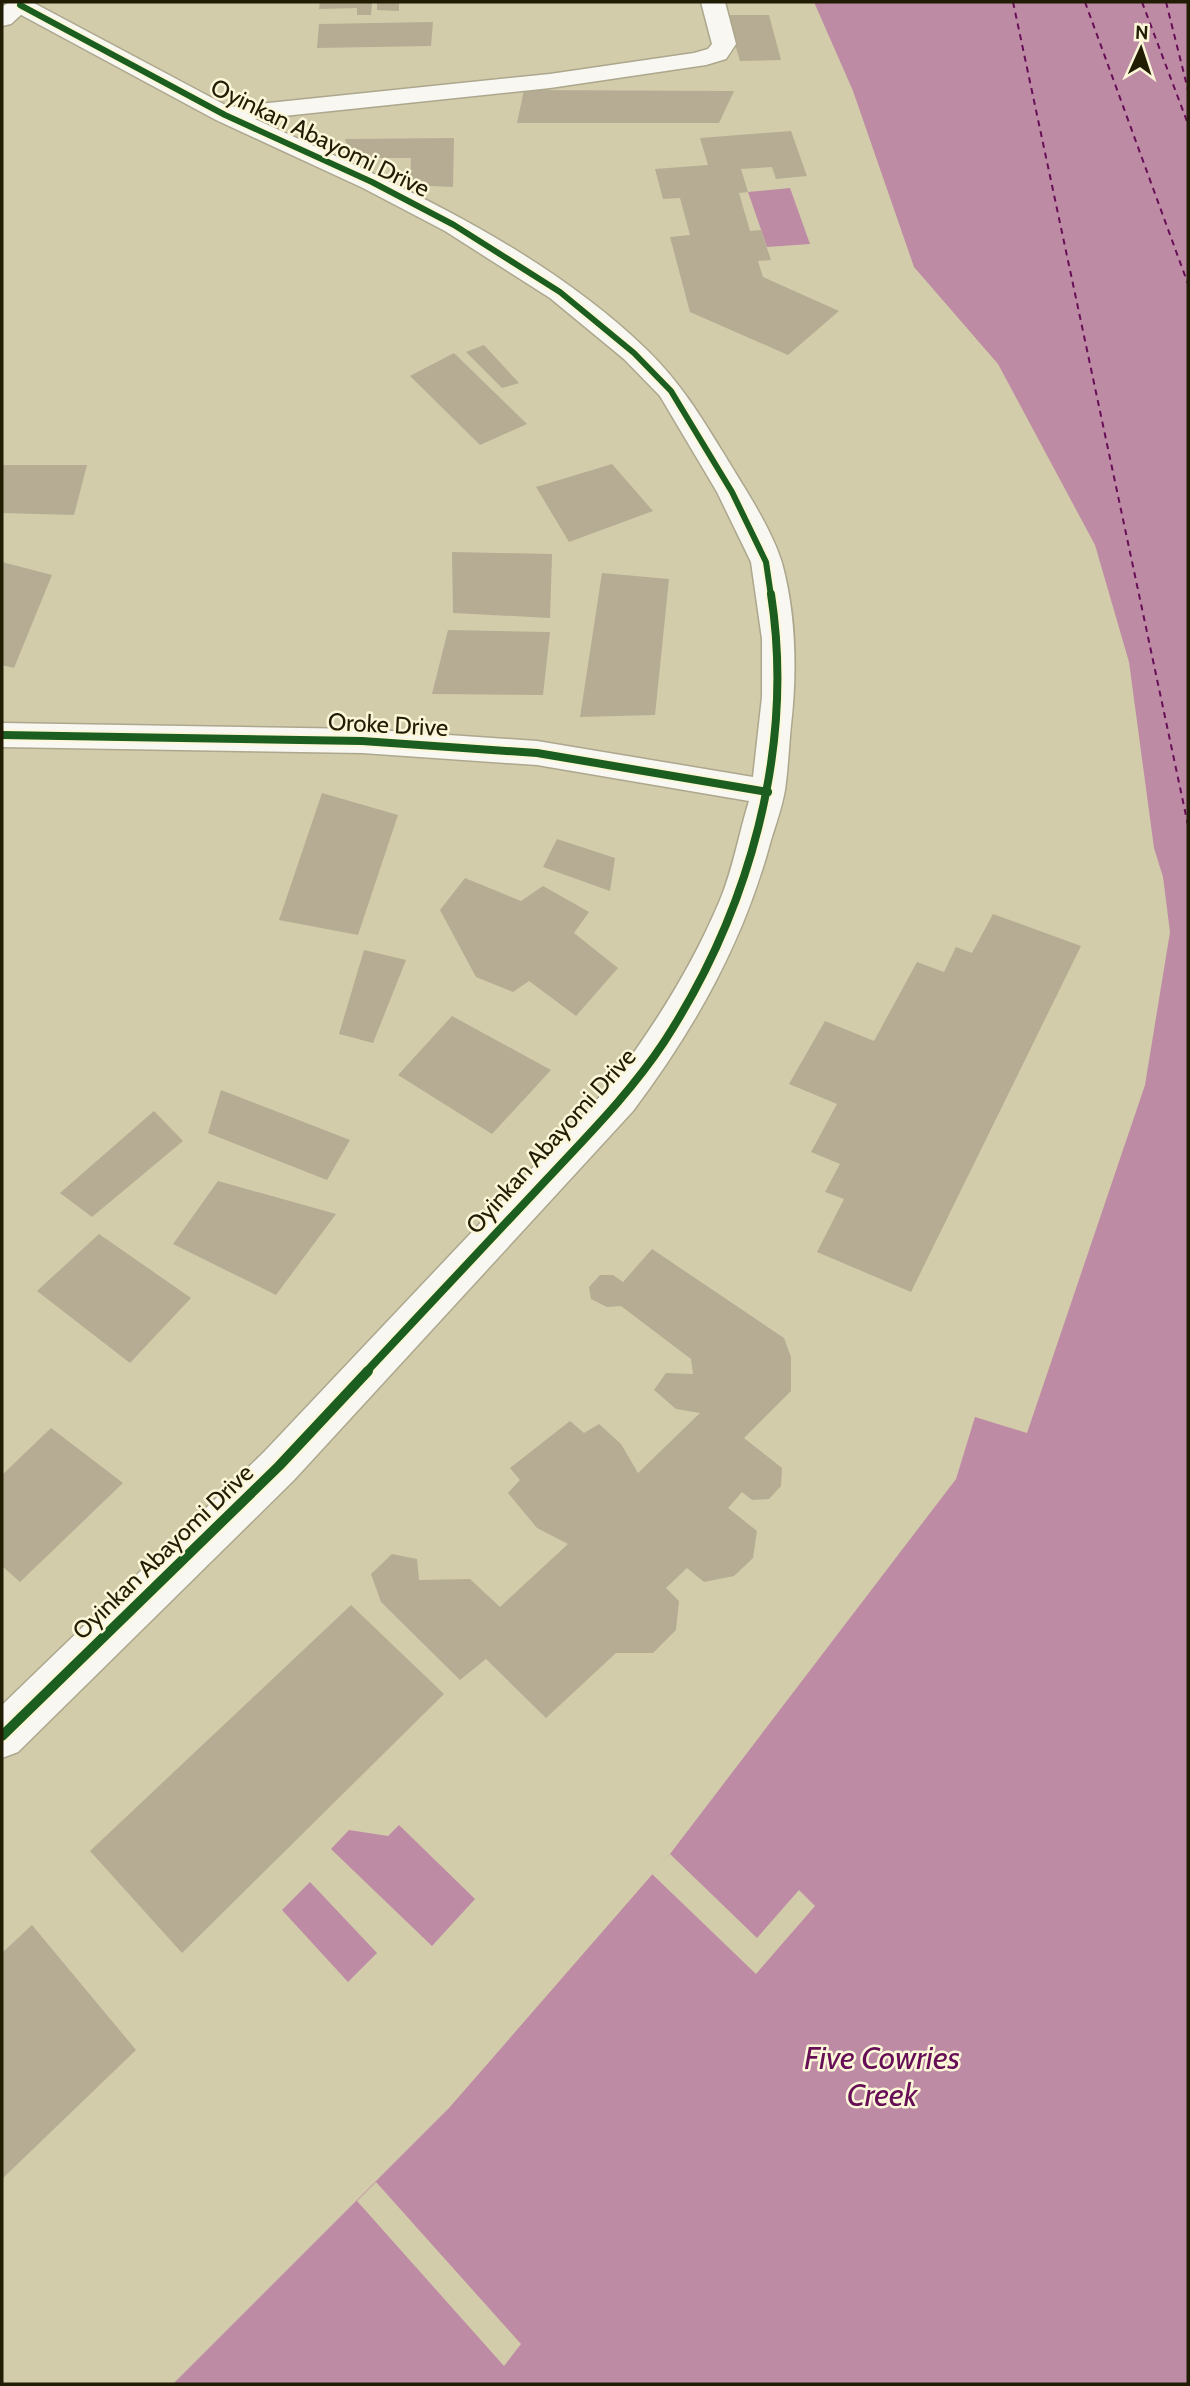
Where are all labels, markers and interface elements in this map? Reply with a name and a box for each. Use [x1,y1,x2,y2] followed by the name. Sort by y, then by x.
[1106,14,1176,84] north arrow
[1135,21,1149,44] text: N
[206,72,434,203] street label: Oyinkan Abayomi Drive
[327,707,449,742] street label: Oroke Drive
[460,1042,642,1239] street label: Oyinkan Abayomi Drive
[66,1458,259,1645] street label: Oyinkan Abayomi Drive
[804,2038,960,2114] water label: Five Cowries Creek

